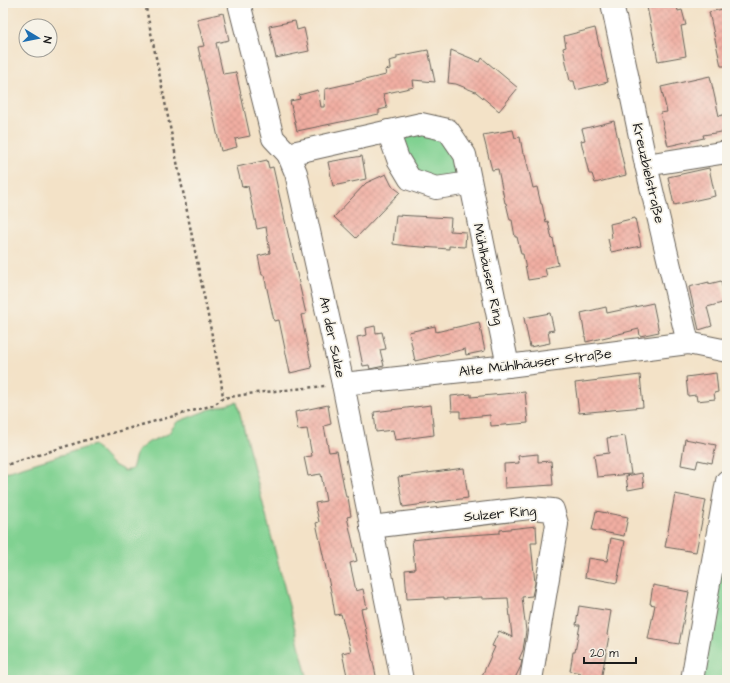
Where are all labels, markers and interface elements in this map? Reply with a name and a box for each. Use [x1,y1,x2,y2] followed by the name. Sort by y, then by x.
[18,18,58,58] north arrow
[39,35,55,44] text: N
[627,121,669,226] street label: Kreuzbielstraße
[468,222,509,327] street label: Mühlhäuser Ring
[314,295,350,380] street label: An der Sulze
[457,344,613,382] street label: Alte Mühlhäuser Straße
[463,501,537,527] street label: Sulzer Ring
[584,639,636,665] scale bar
[590,645,619,662] text: 20 m

